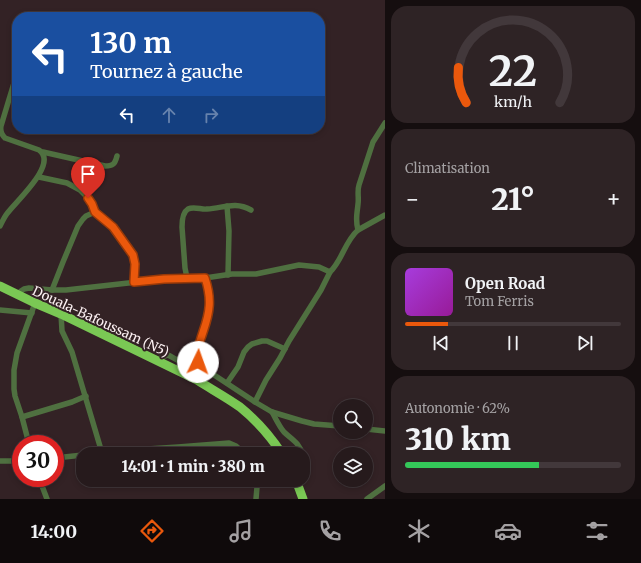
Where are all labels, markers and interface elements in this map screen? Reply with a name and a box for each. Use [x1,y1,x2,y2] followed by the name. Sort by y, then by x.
[90,25,172,61] text: 130 m
[24,28,76,80] icon: left
[489,44,537,96] text: 22
[90,60,243,83] text: Tournez à gauche
[494,92,532,110] text: km/h
[116,104,138,126] icon: left
[158,104,180,126] icon: ahead
[200,104,222,126] icon: right
[71,157,105,198] pin
[405,160,490,177] text: Climatisation
[77,163,99,185] icon: arrive
[491,180,535,218] text: 21°
[405,185,420,213] text: −
[606,185,621,213] text: +
[465,274,545,293] text: Open Road
[30,282,172,361] street label: Douala-Bafoussam (N5)
[465,293,534,310] text: Tom Ferris
[430,332,452,354] icon: previous
[502,332,524,354] icon: pause
[574,332,596,354] icon: next
[177,341,219,383] position arrow
[333,399,373,487] map controls
[333,399,373,439] button: search
[405,400,510,417] text: Autonomie · 62%
[405,420,511,458] text: 310 km
[12,435,64,487] speed limit sign: 30
[333,447,373,487] button: layers
[121,457,265,476] text: 14:01 · 1 min · 380 m
[138,517,166,545] icon: directions
[227,517,255,545] icon: music
[316,517,344,545] icon: phone
[405,517,433,545] icon: climate
[494,517,522,545] icon: car
[583,517,611,545] icon: filters
[30,520,77,543] text: 14:00

